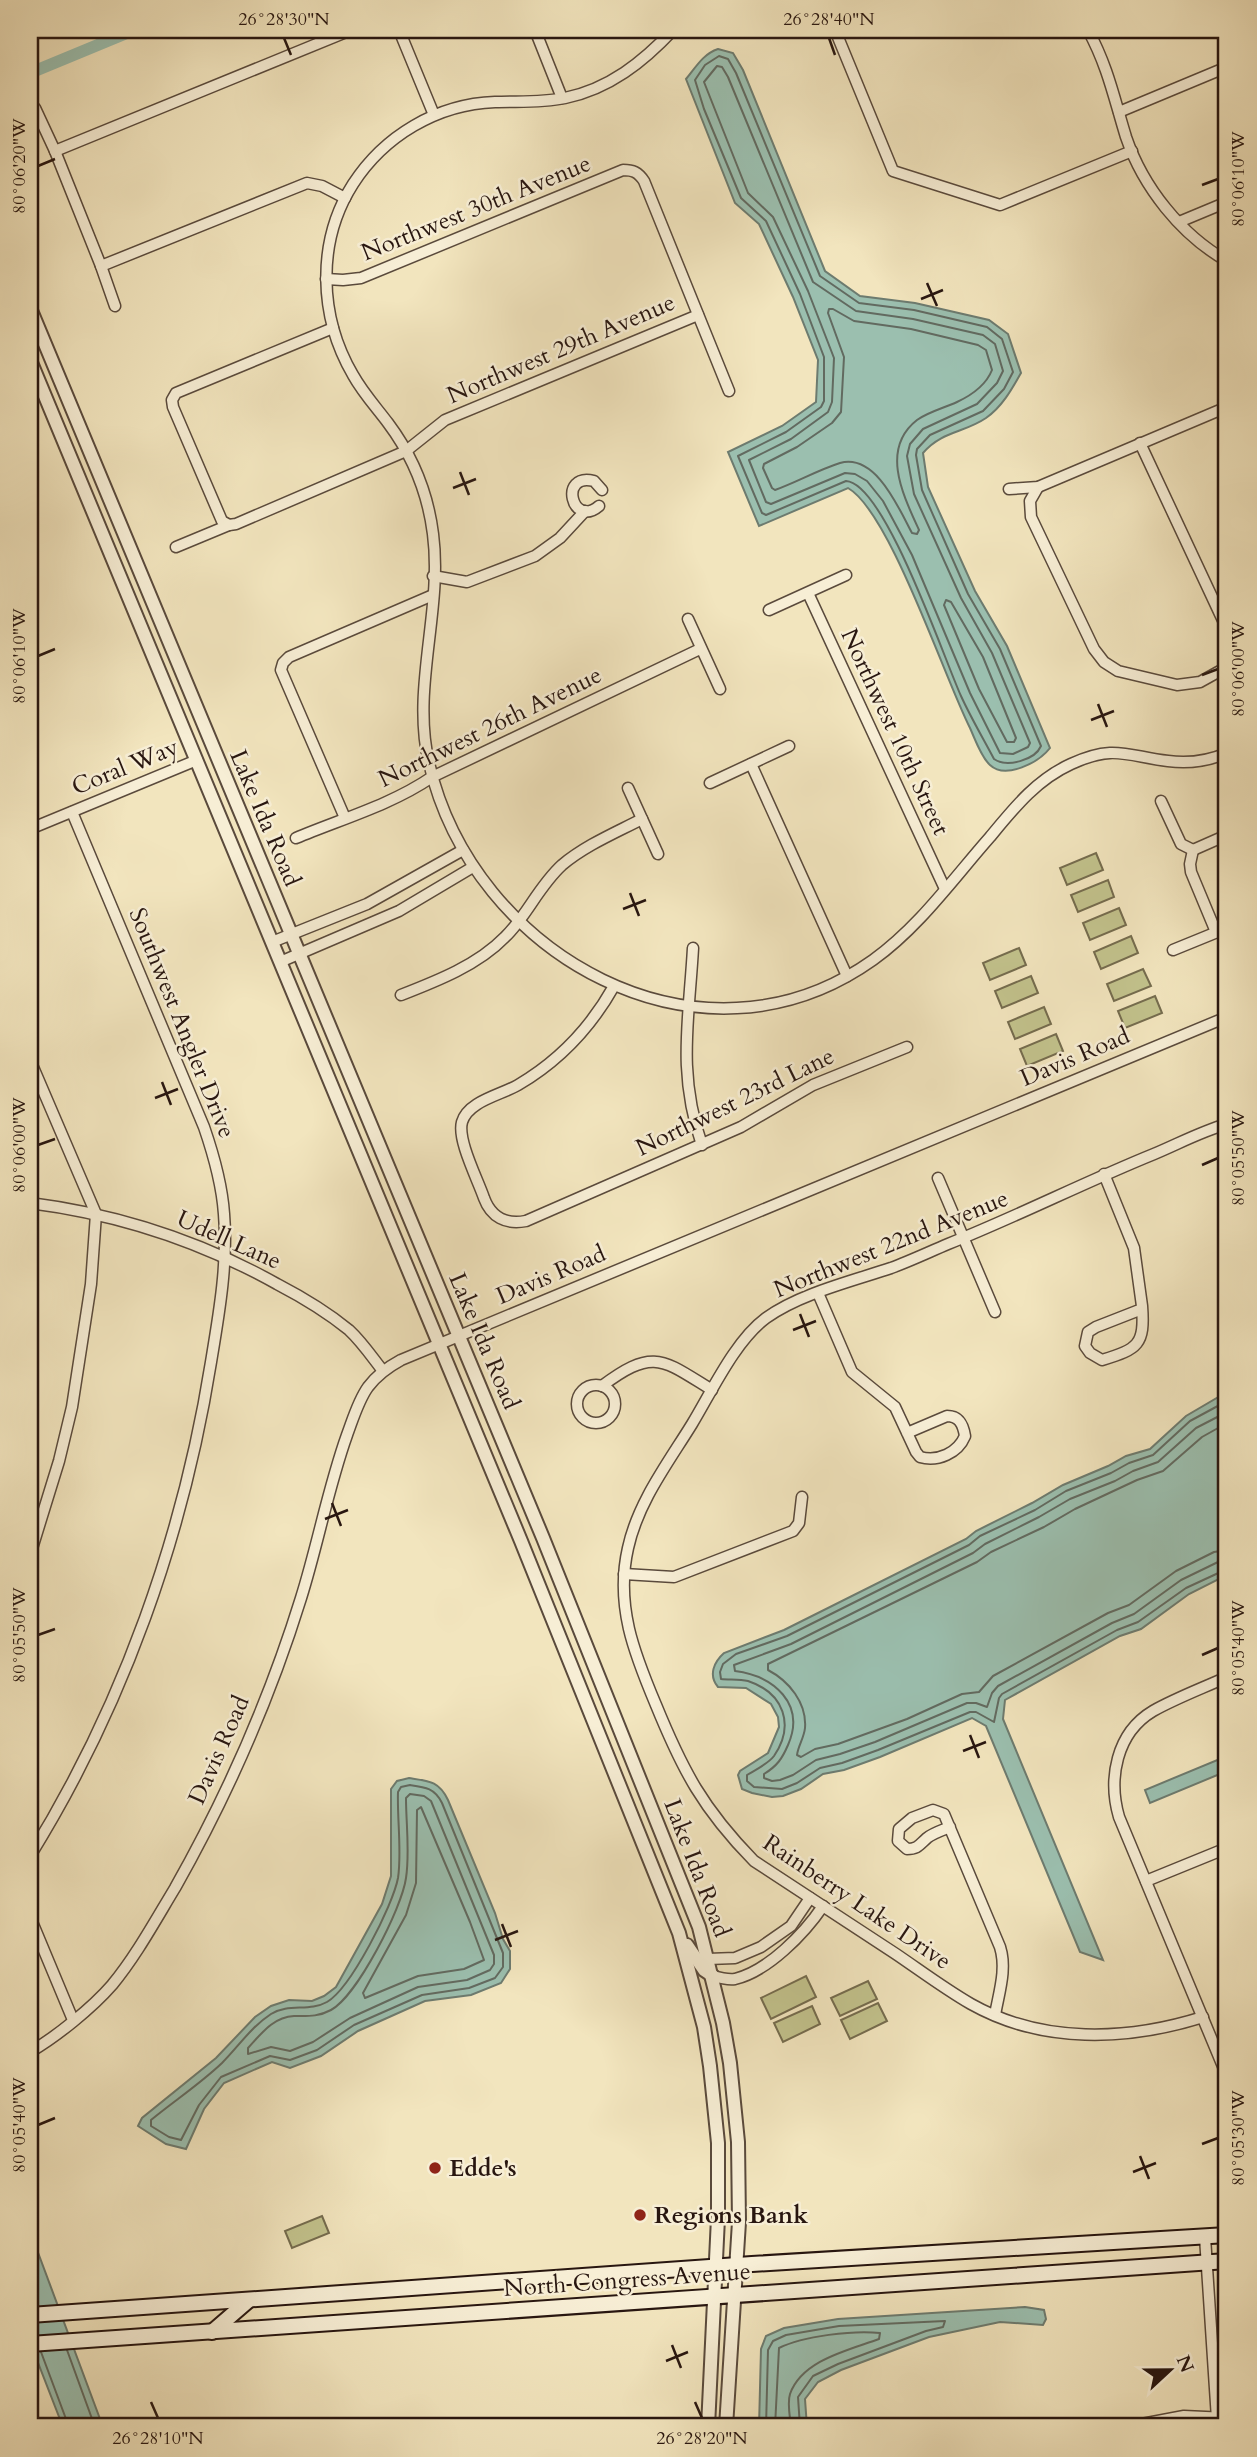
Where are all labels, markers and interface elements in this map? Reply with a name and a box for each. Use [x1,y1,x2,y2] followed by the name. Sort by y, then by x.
[238,7,330,32] text: 26°28'30"N
[783,7,875,32] text: 26°28'40"N
[7,118,32,214] text: 80°06'20"W
[1226,131,1251,227] text: 80°06'10"W
[356,147,596,269] street label: Northwest 30th Avenue
[442,286,680,412] street label: Northwest 29th Avenue
[7,608,32,704] text: 80°06'10"W
[1226,621,1251,717] text: 80°06'00"W
[833,623,958,841] street label: Northwest 10th Street
[373,659,607,795] street label: Northwest 26th Avenue
[67,730,184,803] street label: Coral Way
[221,745,309,892] street label: Lake Ida Road
[121,903,243,1143] street label: Southwest Angler Drive
[1015,1019,1135,1095] street label: Davis Road
[630,1040,840,1164] street label: Northwest 23rd Lane
[7,1097,32,1193] text: 80°06'00"W
[1226,1110,1251,1206] text: 80°05'50"W
[769,1182,1013,1306] street label: Northwest 22nd Avenue
[171,1202,287,1278] street label: Udell Lane
[491,1237,611,1313] street label: Davis Road
[440,1268,528,1415] street label: Lake Ida Road
[7,1587,32,1683] text: 80°05'50"W
[1226,1600,1251,1696] text: 80°05'40"W
[180,1690,258,1810] street label: Davis Road
[656,1794,739,1942] street label: Lake Ida Road
[756,1827,958,1977] street label: Rainberry Lake Drive
[7,2077,32,2173] text: 80°05'40"W
[1226,2090,1251,2186] text: 80°05'30"W
[449,2152,517,2185] place label: Edde's
[427,2160,443,2176] marker: Edde's
[654,2199,808,2232] place label: Regions Bank
[632,2207,648,2223] marker: Regions Bank
[502,2255,752,2305] street label: North Congress Avenue
[1134,2334,1204,2404] north arrow
[1170,2351,1200,2377] text: N
[112,2426,204,2451] text: 26°28'10"N
[656,2426,748,2451] text: 26°28'20"N

